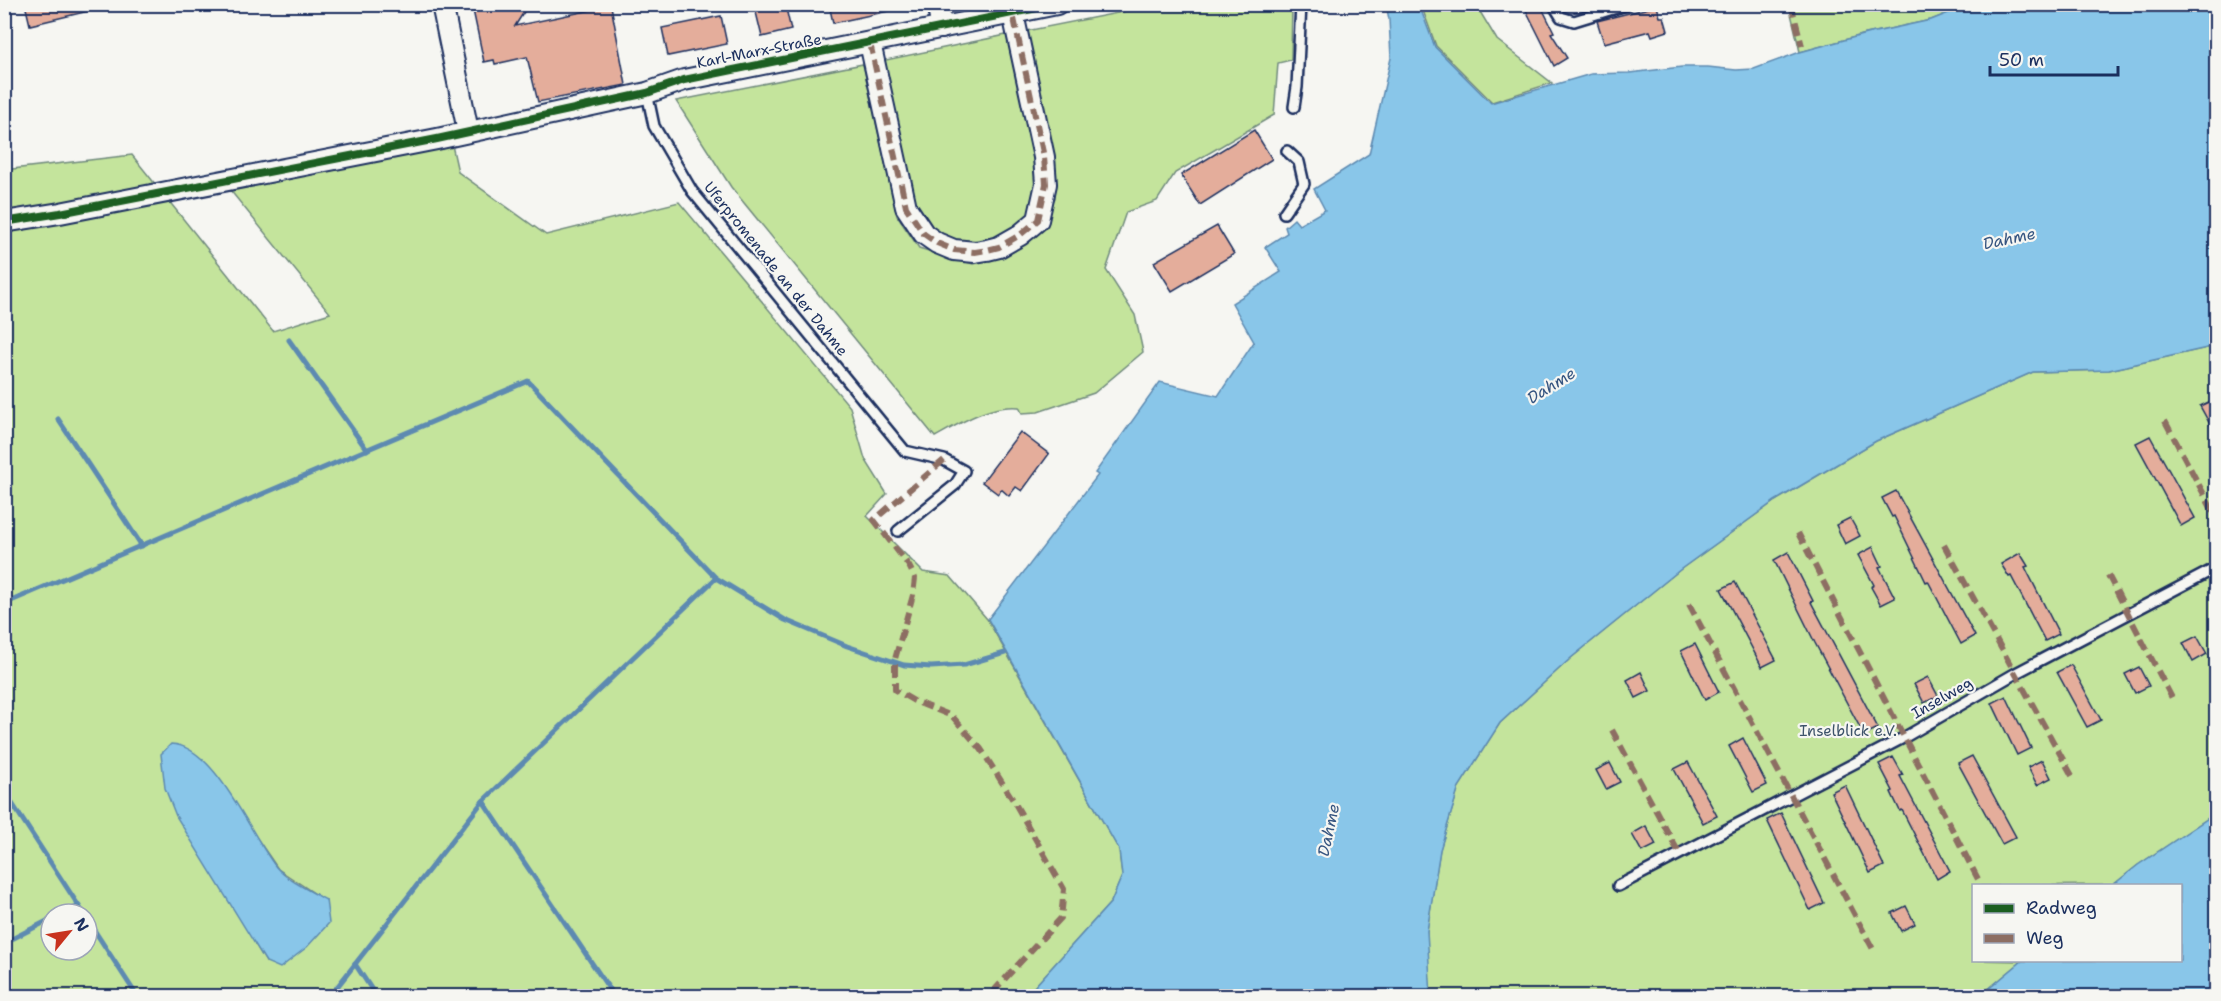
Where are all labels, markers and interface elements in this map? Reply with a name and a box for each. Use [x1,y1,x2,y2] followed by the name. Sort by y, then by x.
[695,29,823,73] street label: Karl-Marx-Straße
[1990,39,2118,77] scale bar
[1999,48,2044,72] text: 50 m
[699,178,853,360] street label: Uferpromenade an der Dahme
[1981,223,2037,254] water label: Dahme
[1523,362,1579,408] water label: Dahme
[1908,673,1976,723] street label: Inselweg
[1799,721,1897,741] park label: Inselblick e.V.
[1313,802,1344,858] water label: Dahme
[1972,884,2182,962] legend
[2026,896,2097,920] text: Radweg
[39,902,99,962] north arrow
[69,914,94,935] text: N
[2026,926,2064,950] text: Weg

